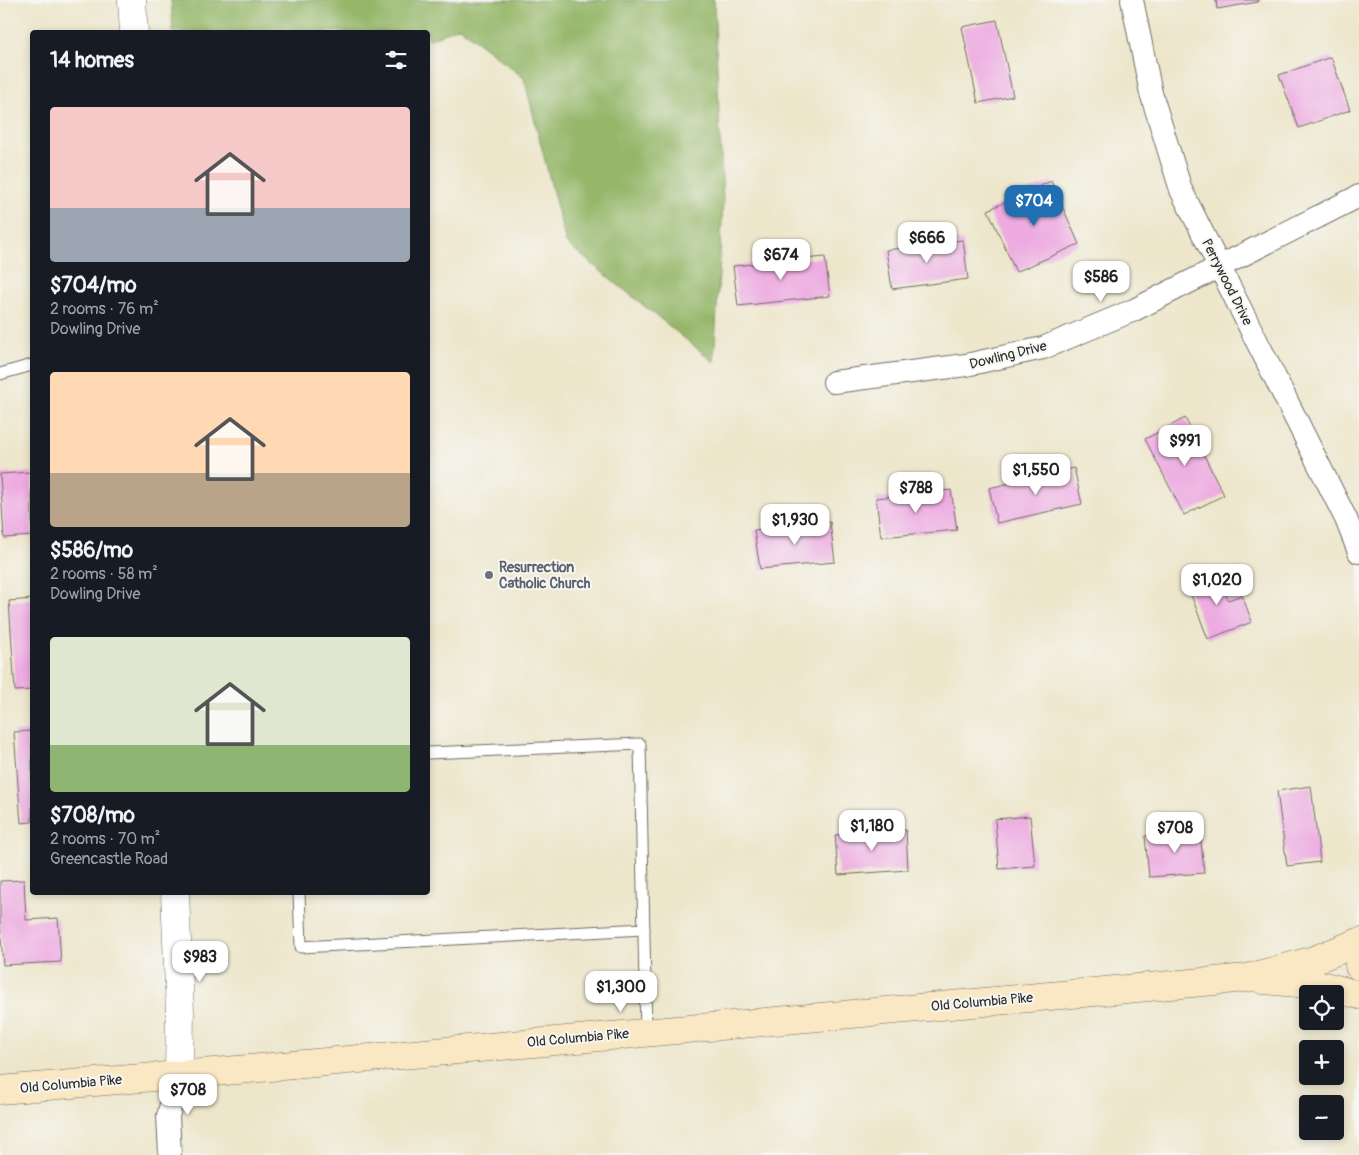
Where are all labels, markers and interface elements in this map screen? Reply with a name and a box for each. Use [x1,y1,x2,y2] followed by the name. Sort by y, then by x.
[382,46,410,74] icon: filters
[50,47,134,74] text: 14 homes
[185,139,275,229] icon: home
[1004,184,1064,227] pin: $704
[1015,191,1053,211] text: $704
[897,222,957,264] pin: $666
[909,228,945,248] text: $666
[1198,236,1256,328] street label: Perrywood Drive
[751,238,811,281] pin: $674
[763,245,799,265] text: $674
[1071,260,1131,303] pin: $586
[1084,267,1118,287] text: $586
[50,272,136,299] text: $704/mo
[50,299,159,319] text: 2 rooms · 76 m²
[50,319,141,339] text: Dowling Drive
[968,337,1049,373] street label: Dowling Drive
[185,404,275,494] icon: home
[1155,424,1215,467] pin: $991
[1169,431,1201,451] text: $991
[995,454,1077,496] pin: $1,550
[1012,460,1060,480] text: $1,550
[886,472,946,514] pin: $788
[899,478,933,498] text: $788
[754,504,836,546] pin: $1,930
[771,510,819,530] text: $1,930
[50,537,133,564] text: $586/mo
[499,559,591,592] place label: Resurrection Catholic Church
[50,564,158,584] text: 2 rooms · 58 m²
[1176,564,1258,606] pin: $1,020
[483,569,495,581] marker: Resurrection Catholic Church
[1192,570,1242,590] text: $1,020
[50,584,141,604] text: Dowling Drive
[185,669,275,759] icon: home
[50,802,135,829] text: $708/mo
[831,810,913,852] pin: $1,180
[1145,812,1205,854] pin: $708
[850,816,894,836] text: $1,180
[1157,818,1193,838] text: $708
[50,829,160,849] text: 2 rooms · 70 m²
[50,849,168,869] text: Greencastle Road
[170,940,230,983] pin: $983
[183,947,217,967] text: $983
[580,970,662,1013] pin: $1,300
[596,977,646,997] text: $1,300
[1299,985,1344,1140] map controls
[1299,985,1344,1030] button: locate
[930,989,1034,1015] street label: Old Columbia Pike
[526,1025,630,1051] street label: Old Columbia Pike
[1299,1040,1344,1085] button: +
[19,1071,123,1097] street label: Old Columbia Pike
[158,1074,218,1116] pin: $708
[170,1080,206,1100] text: $708
[1299,1095,1344,1140] button: −

